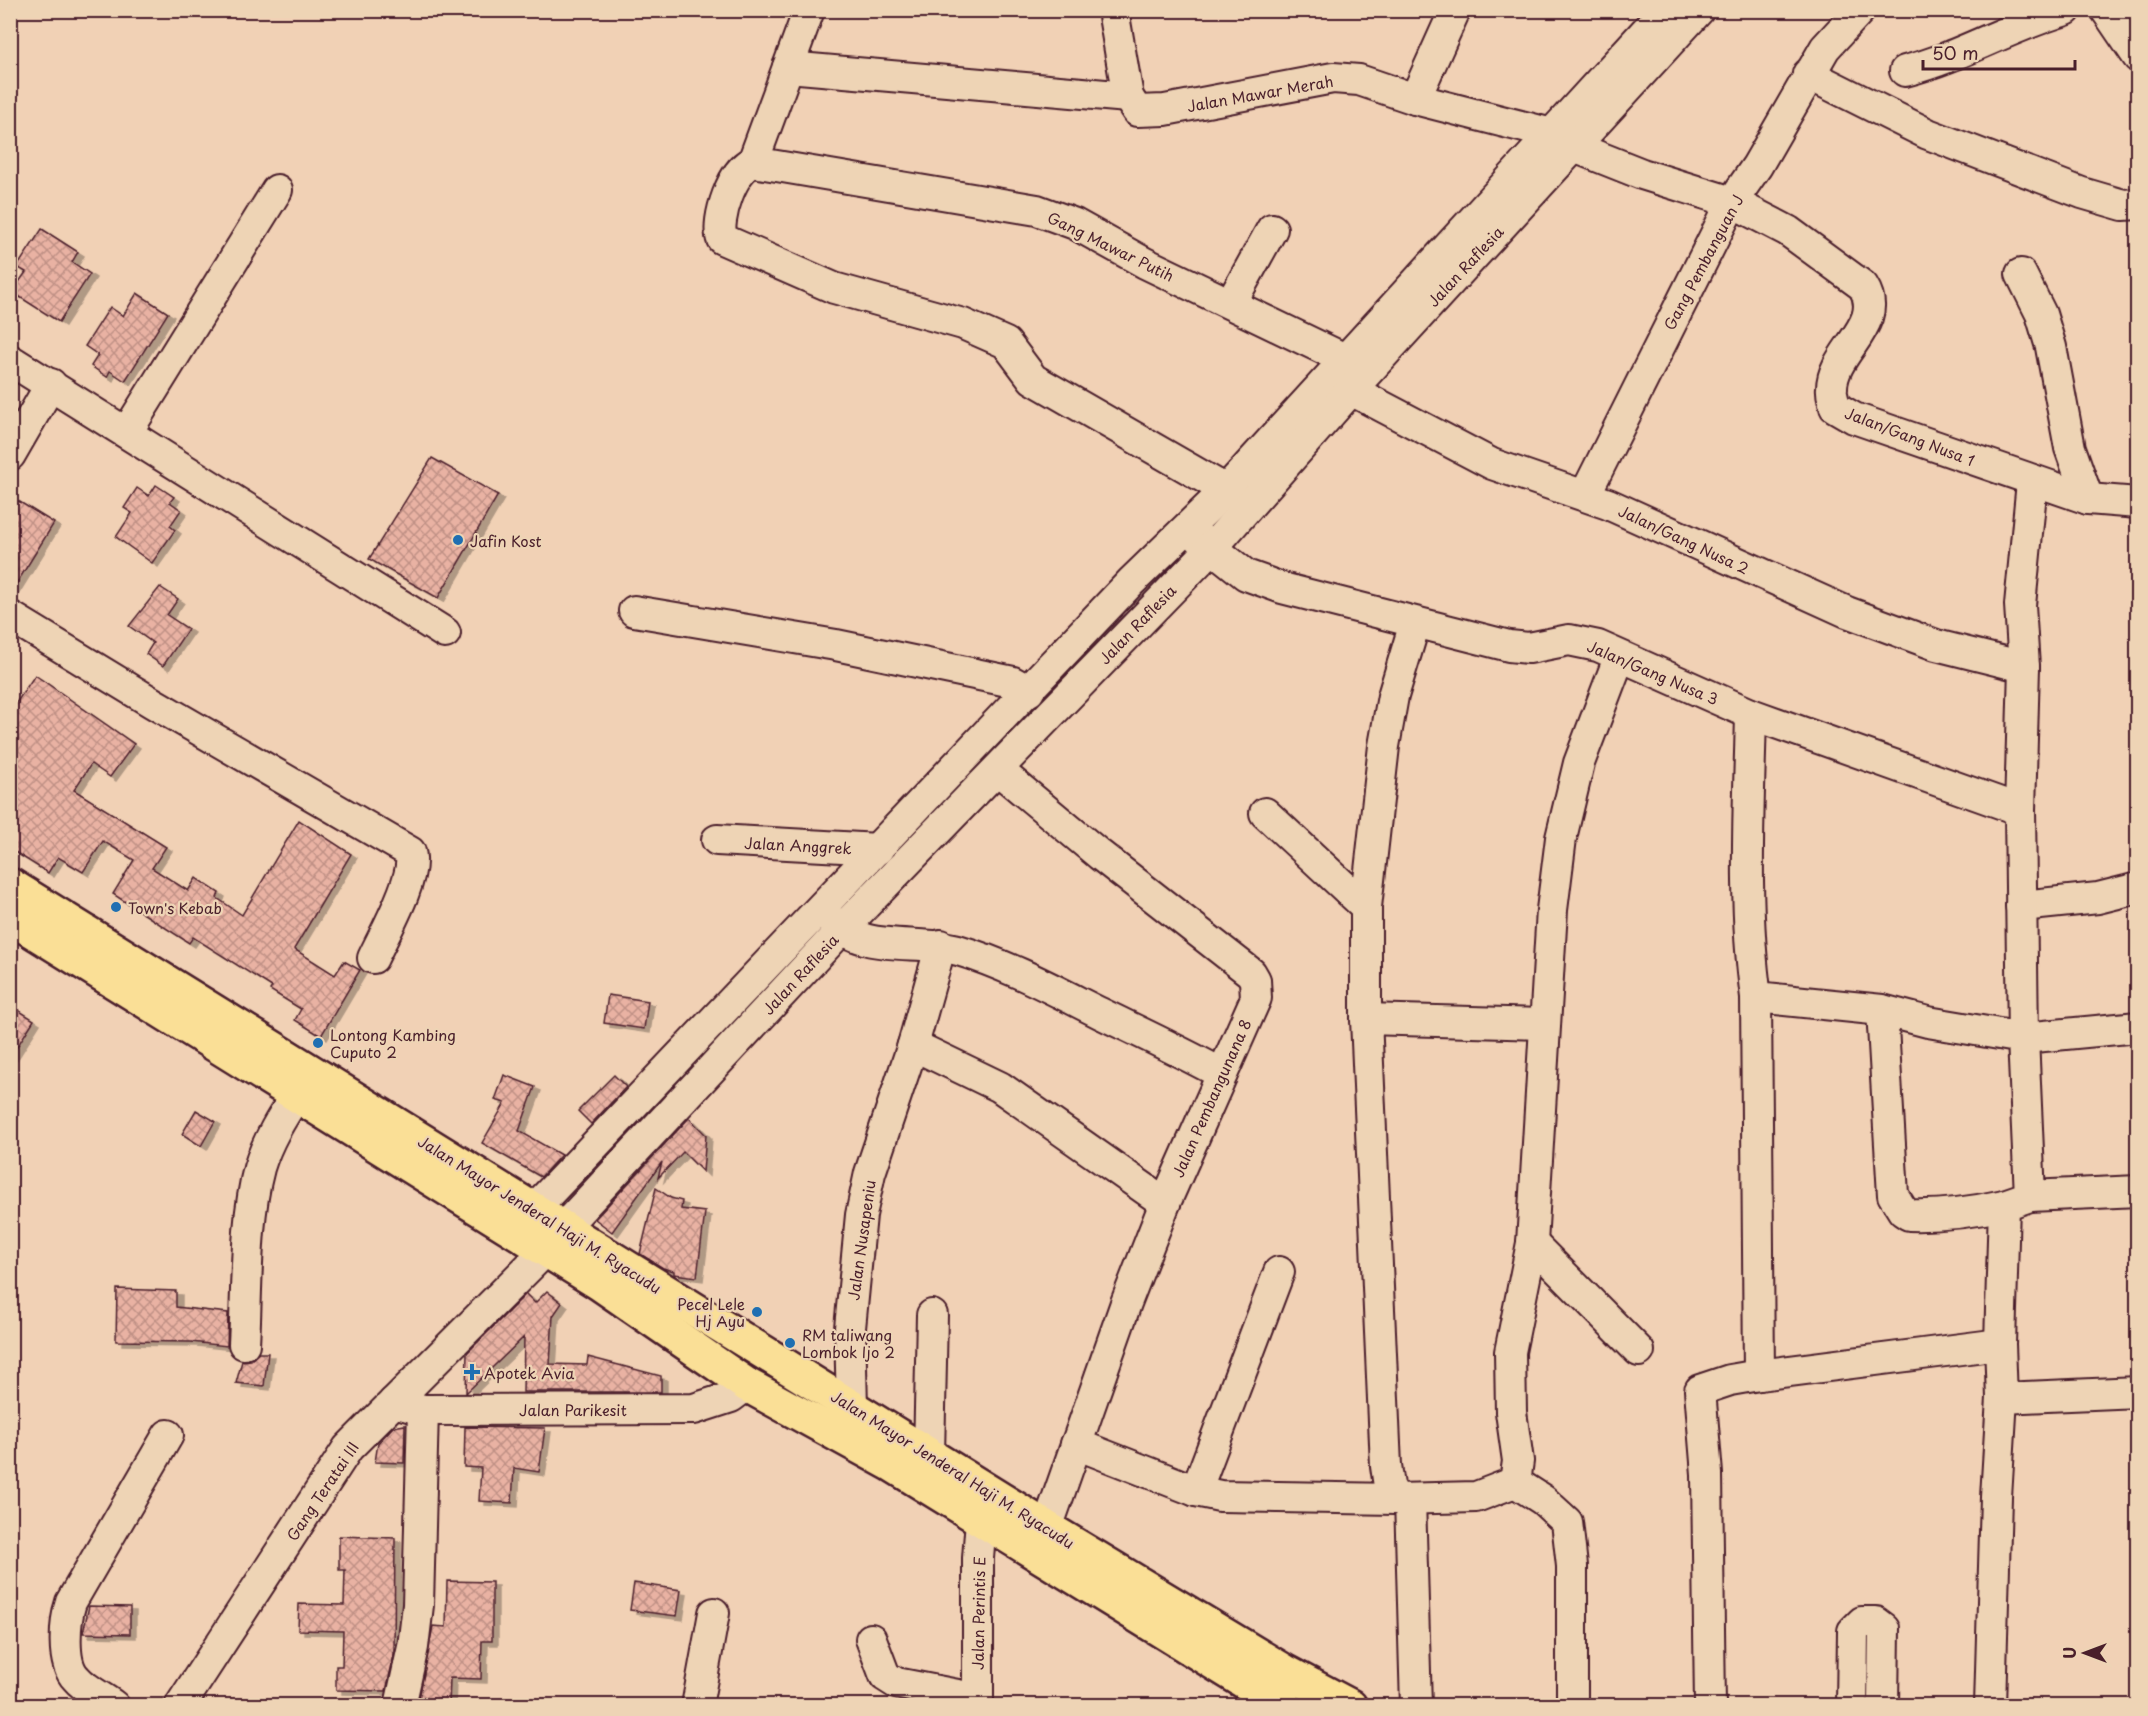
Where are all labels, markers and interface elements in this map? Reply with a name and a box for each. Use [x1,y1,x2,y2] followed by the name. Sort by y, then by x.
[1923,33,2074,71] scale bar
[1932,39,1979,66] text: 50 m
[1185,69,1335,117] street label: Jalan Mawar Merah
[1657,190,1749,334] street label: Gang Pembanguan J
[1044,205,1178,287] street label: Gang Mawar Putih
[1421,220,1509,311] street label: Jalan Raflesia
[1842,401,1978,471] street label: Jalan/Gang Nusa 1
[1615,499,1753,579] street label: Jalan/Gang Nusa 2
[470,529,542,552] place label: Jafin Kost
[451,533,465,547] marker: Jafin Kost
[1093,579,1181,669] street label: Jalan Raflesia
[1584,634,1722,710] street label: Jalan/Gang Nusa 3
[744,831,852,859] street label: Jalan Anggrek
[128,896,222,919] place label: Town's Kebab
[109,900,123,914] marker: Town's Kebab
[756,928,844,1019] street label: Jalan Raflesia
[1166,1015,1256,1181] street label: Jalan Pembangunana 8
[330,1023,456,1063] place label: Lontong Kambing Cuputo 2
[311,1036,325,1050] marker: Lontong Kambing Cuputo 2
[414,1129,666,1299] street label: Jalan Mayor Jenderal Haji M. Ryacudu
[841,1178,881,1302] street label: Jalan Nusapeniu
[677,1292,745,1332] place label: Pecel Lele Hj Ayu
[750,1305,764,1319] marker: Pecel Lele Hj Ayu
[802,1323,895,1363] place label: RM taliwang Lombok Ijo 2
[783,1336,797,1350] marker: RM taliwang Lombok Ijo 2
[484,1361,574,1384] place label: Apotek Avia
[465,1365,479,1379] marker: Apotek Avia
[827,1384,1079,1554] street label: Jalan Mayor Jenderal Haji M. Ryacudu
[519,1398,627,1421] street label: Jalan Parikesit
[280,1437,364,1545] street label: Gang Teratai III
[966,1556,990,1670] street label: Jalan Perintis E
[2055,1623,2115,1683] north arrow
[2057,1647,2081,1659] text: U

